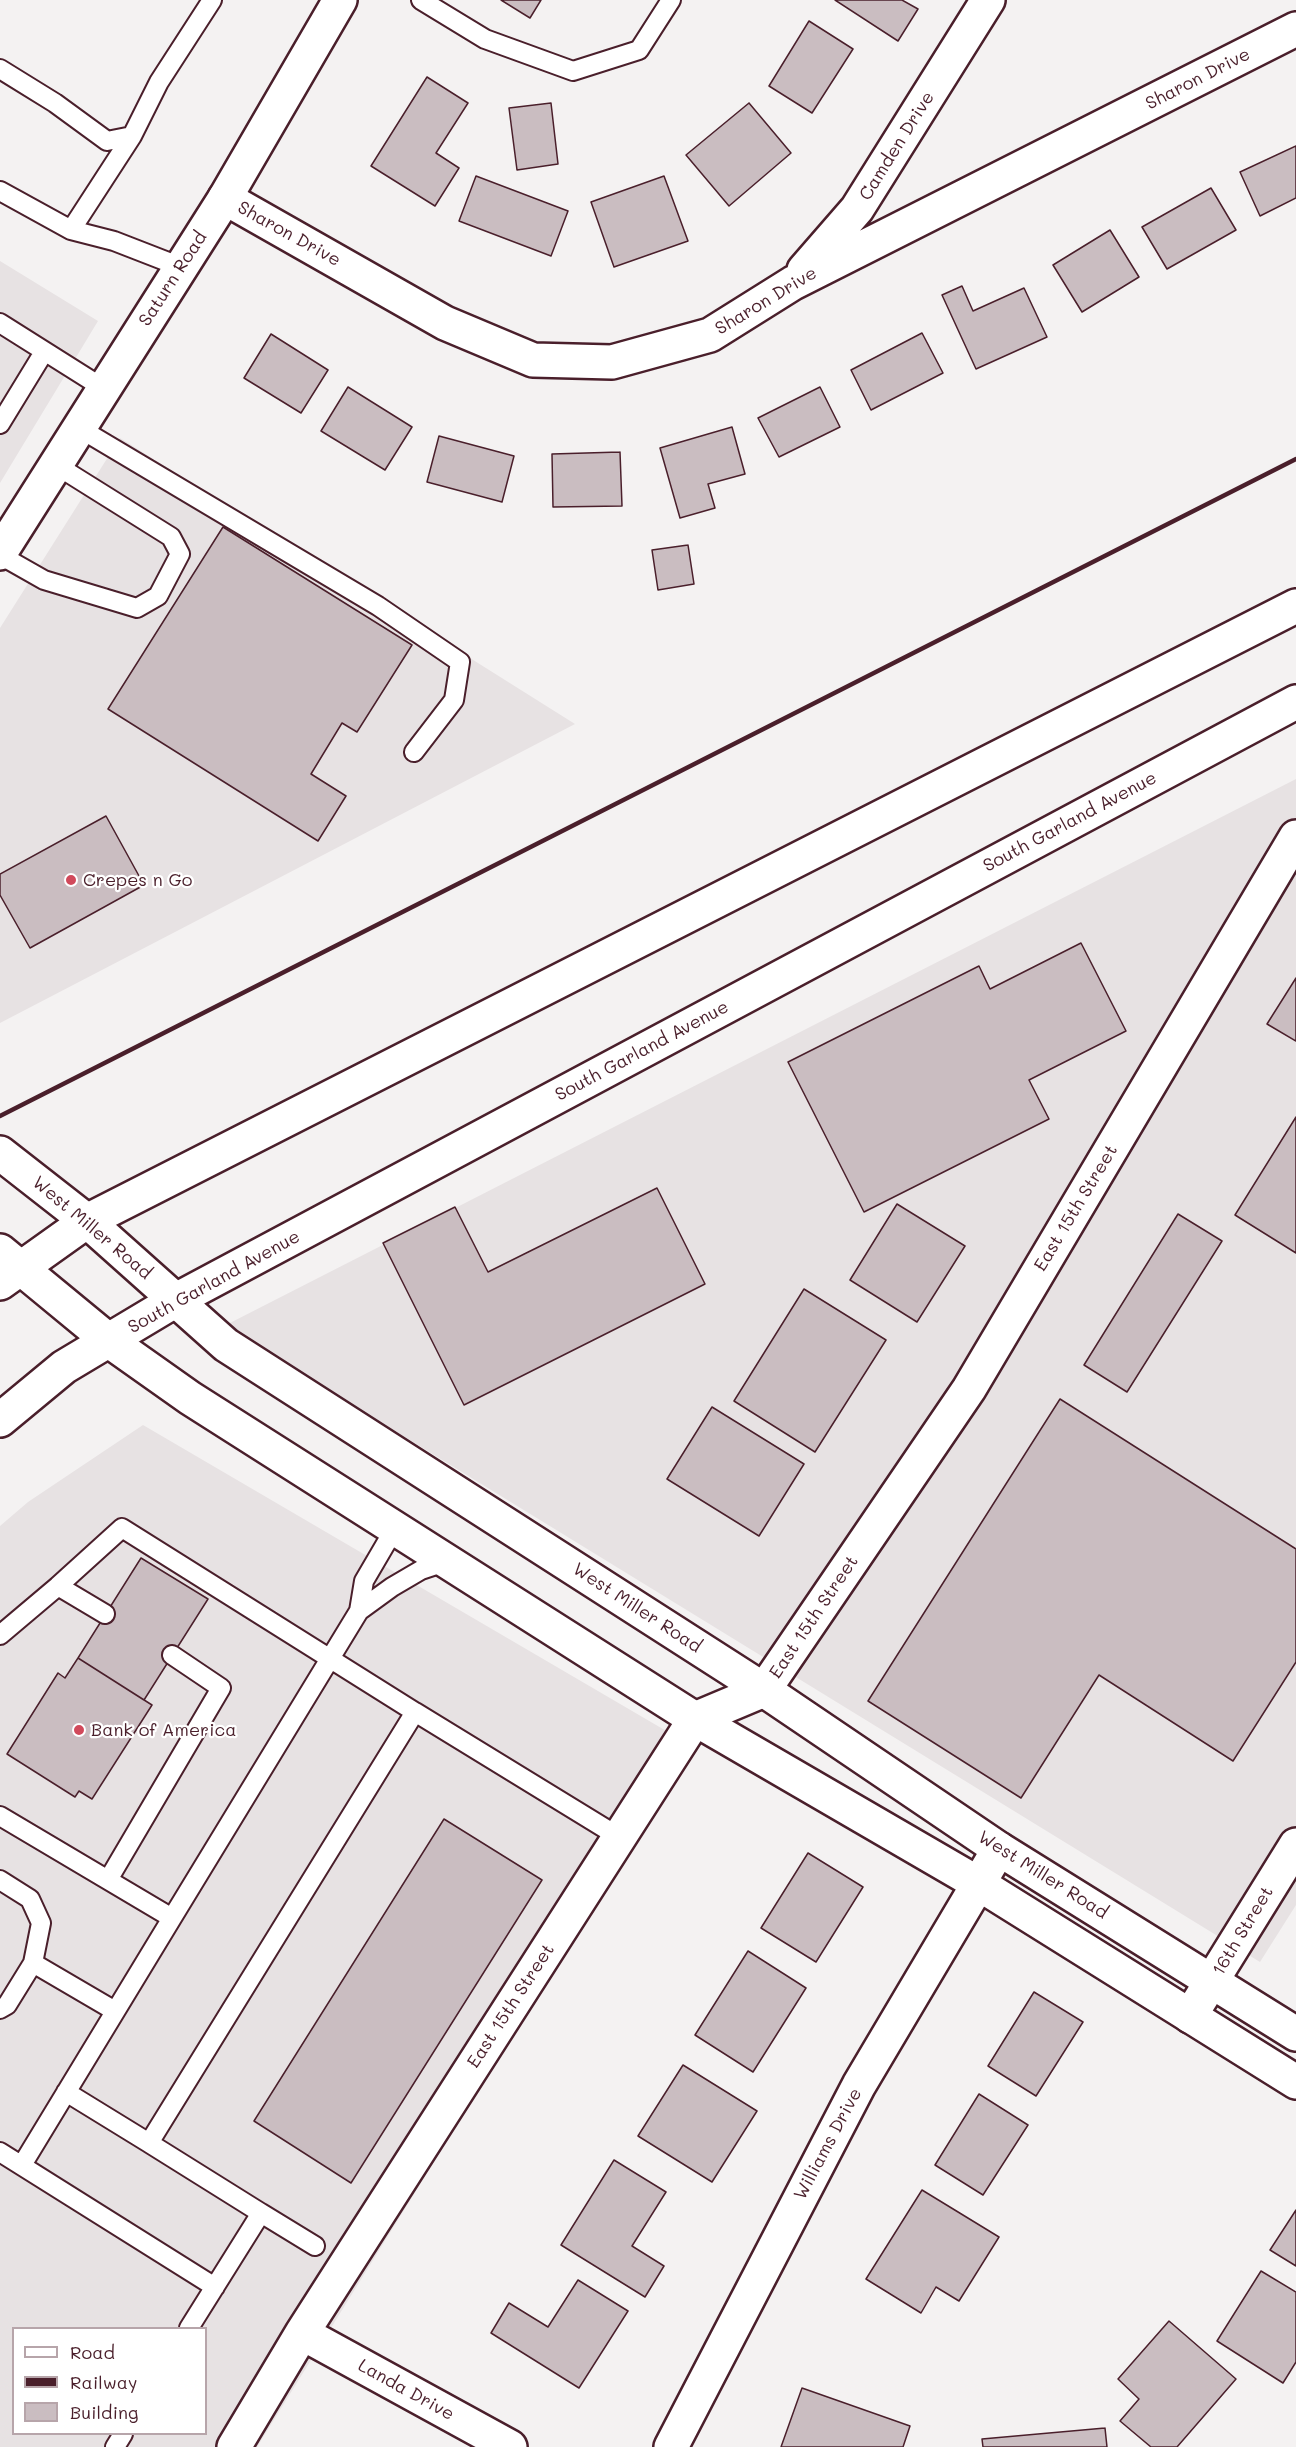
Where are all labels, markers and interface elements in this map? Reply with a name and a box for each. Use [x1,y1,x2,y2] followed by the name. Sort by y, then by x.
[1142,43,1254,115] street label: Sharon Drive
[855,88,939,204] street label: Camden Drive
[234,197,344,271] street label: Sharon Drive
[134,228,212,330] street label: Saturn Road
[711,262,821,340] street label: Sharon Drive
[980,767,1160,877] street label: South Garland Avenue
[83,869,193,891] place label: Crepes n Go
[64,873,78,887] marker: Crepes n Go
[552,996,732,1106] street label: South Garland Avenue
[1030,1141,1122,1275] street label: East 15th Street
[28,1172,156,1284] street label: West Miller Road
[124,1226,304,1338] street label: South Garland Avenue
[765,1551,863,1683] street label: East 15th Street
[569,1558,705,1658] street label: West Miller Road
[91,1719,236,1741] place label: Bank of America
[72,1723,86,1737] marker: Bank of America
[974,1826,1112,1924] street label: West Miller Road
[1208,1883,1278,1979] street label: 16th Street
[463,1940,559,2072] street label: East 15th Street
[789,2084,867,2204] street label: Williams Drive
[12,2327,207,2435] legend
[70,2340,115,2364] text: Road
[354,2355,458,2425] street label: Landa Drive
[70,2370,137,2394] text: Railway
[70,2400,138,2424] text: Building

